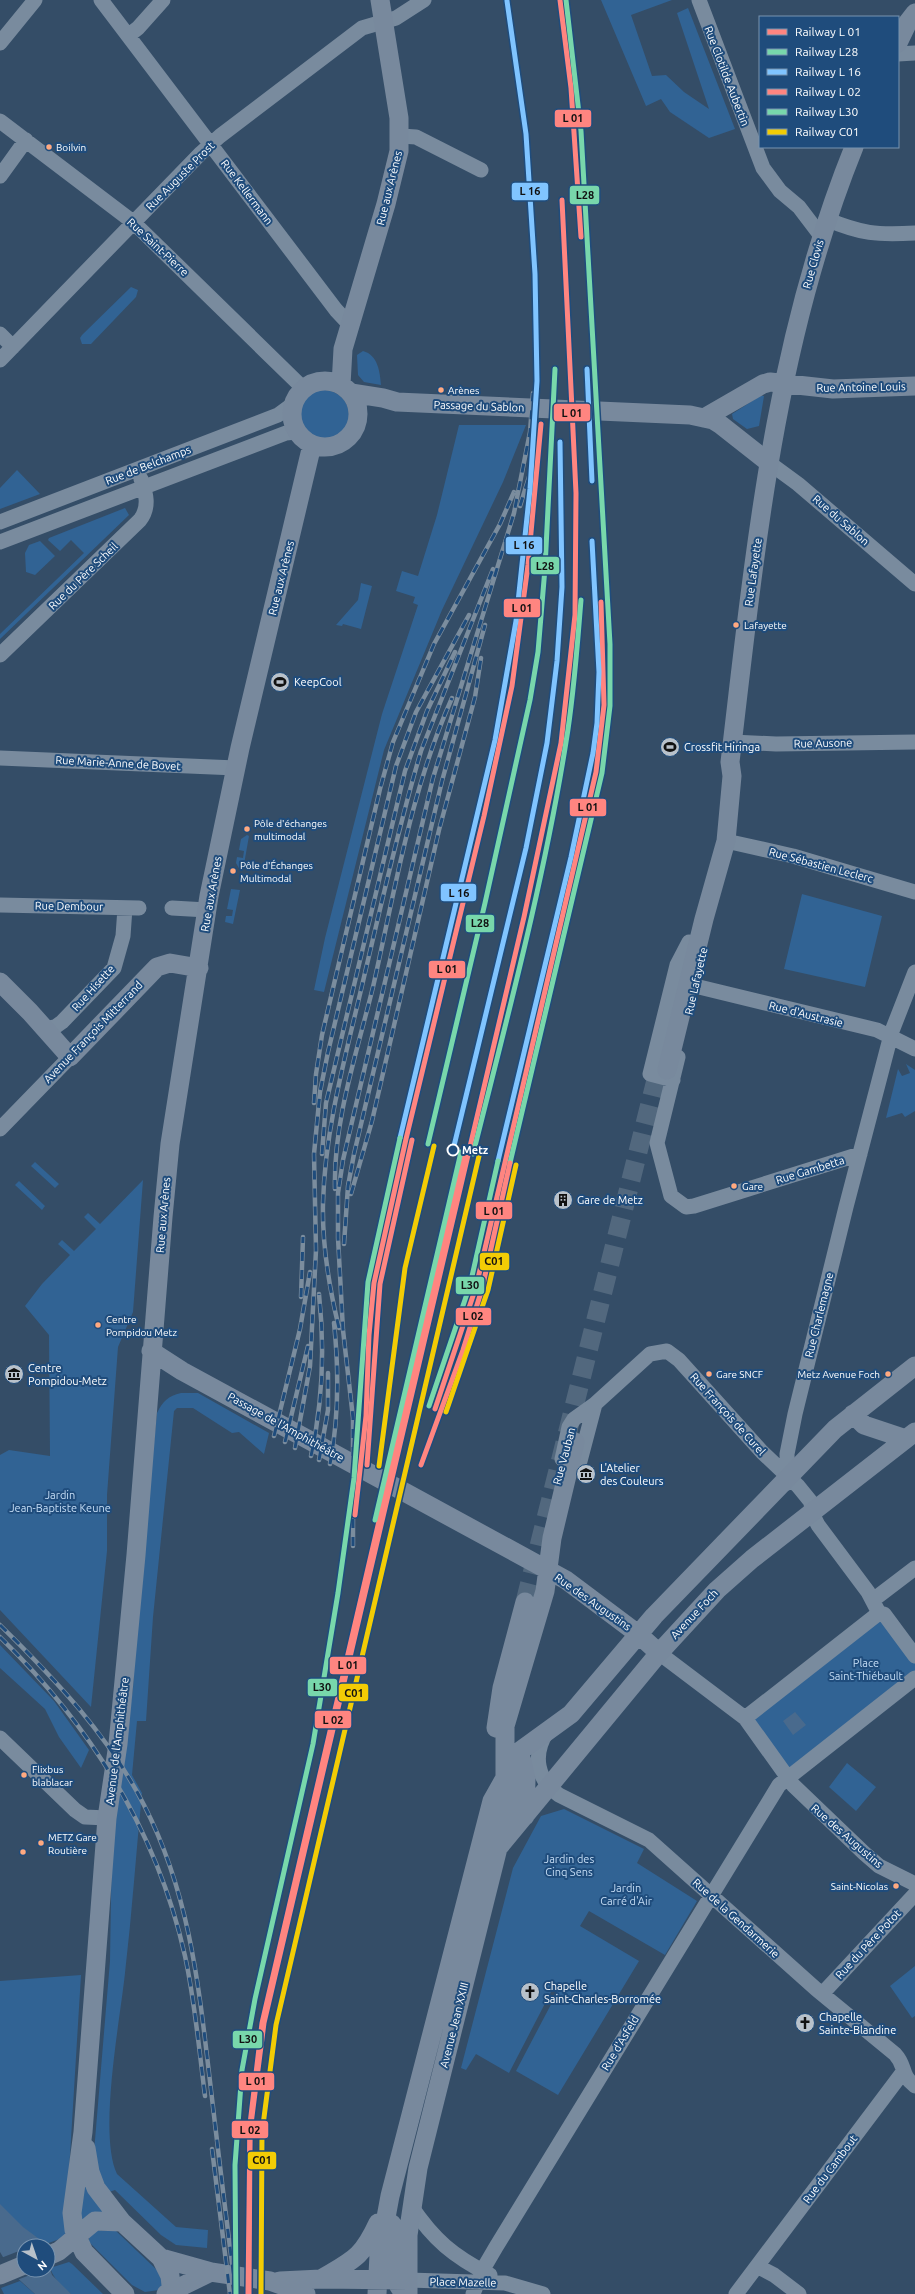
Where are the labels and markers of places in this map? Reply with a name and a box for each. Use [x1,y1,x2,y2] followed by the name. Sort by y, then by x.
[44,142,54,152] marker: Boilvin
[56,142,86,153] place label: Boilvin
[436,385,446,395] marker: Arènes
[448,385,479,396] place label: Arènes
[731,620,741,630] marker: Lafayette
[744,620,787,631] place label: Lafayette
[269,671,291,693] sports icon: KeepCool
[294,676,342,688] place label: KeepCool
[659,736,681,758] sports icon: Crossfit Hiringa
[684,741,760,753] place label: Crossfit Hiringa
[254,818,327,842] place label: Pôle d'échanges multimodal
[242,824,252,834] marker: Pôle d'échanges multimodal
[240,859,313,884] place label: Pôle d'Échanges Multimodal
[228,866,238,876] marker: Pôle d'Échanges Multimodal
[446,1143,460,1157] marker: Metz
[462,1144,489,1156] place label: Metz
[729,1181,739,1191] marker: Gare
[742,1181,763,1192] place label: Gare
[552,1189,574,1211] building icon: Gare de Metz
[577,1194,643,1206] place label: Gare de Metz
[106,1314,177,1338] place label: Centre Pompidou Metz
[93,1320,103,1330] marker: Centre Pompidou Metz
[28,1362,107,1387] place label: Centre Pompidou-Metz
[3,1363,25,1385] museum icon: Centre Pompidou-Metz
[704,1369,714,1379] marker: Gare SNCF
[716,1369,763,1380] place label: Gare SNCF
[798,1369,880,1380] place label: Metz Avenue Foch
[883,1369,893,1379] marker: Metz Avenue Foch
[600,1462,664,1487] place label: L'Atelier des Couleurs
[575,1463,597,1485] museum icon: L'Atelier des Couleurs
[32,1764,73,1788] place label: Flixbus blablacar
[19,1770,29,1780] marker: Flixbus blablacar
[48,1832,97,1856] place label: METZ Gare Routière
[36,1838,46,1848] marker: METZ Gare Routière
[18,1847,28,1857] unlabelled marker
[831,1881,888,1892] place label: Saint-Nicolas
[891,1881,901,1891] marker: Saint-Nicolas
[544,1980,661,2005] place label: Chapelle Saint-Charles-Borromée
[519,1981,541,2003] church icon: Chapelle Saint-Charles-Borromée
[819,2011,896,2036] place label: Chapelle Sainte-Blandine
[794,2012,816,2034] church icon: Chapelle Sainte-Blandine

